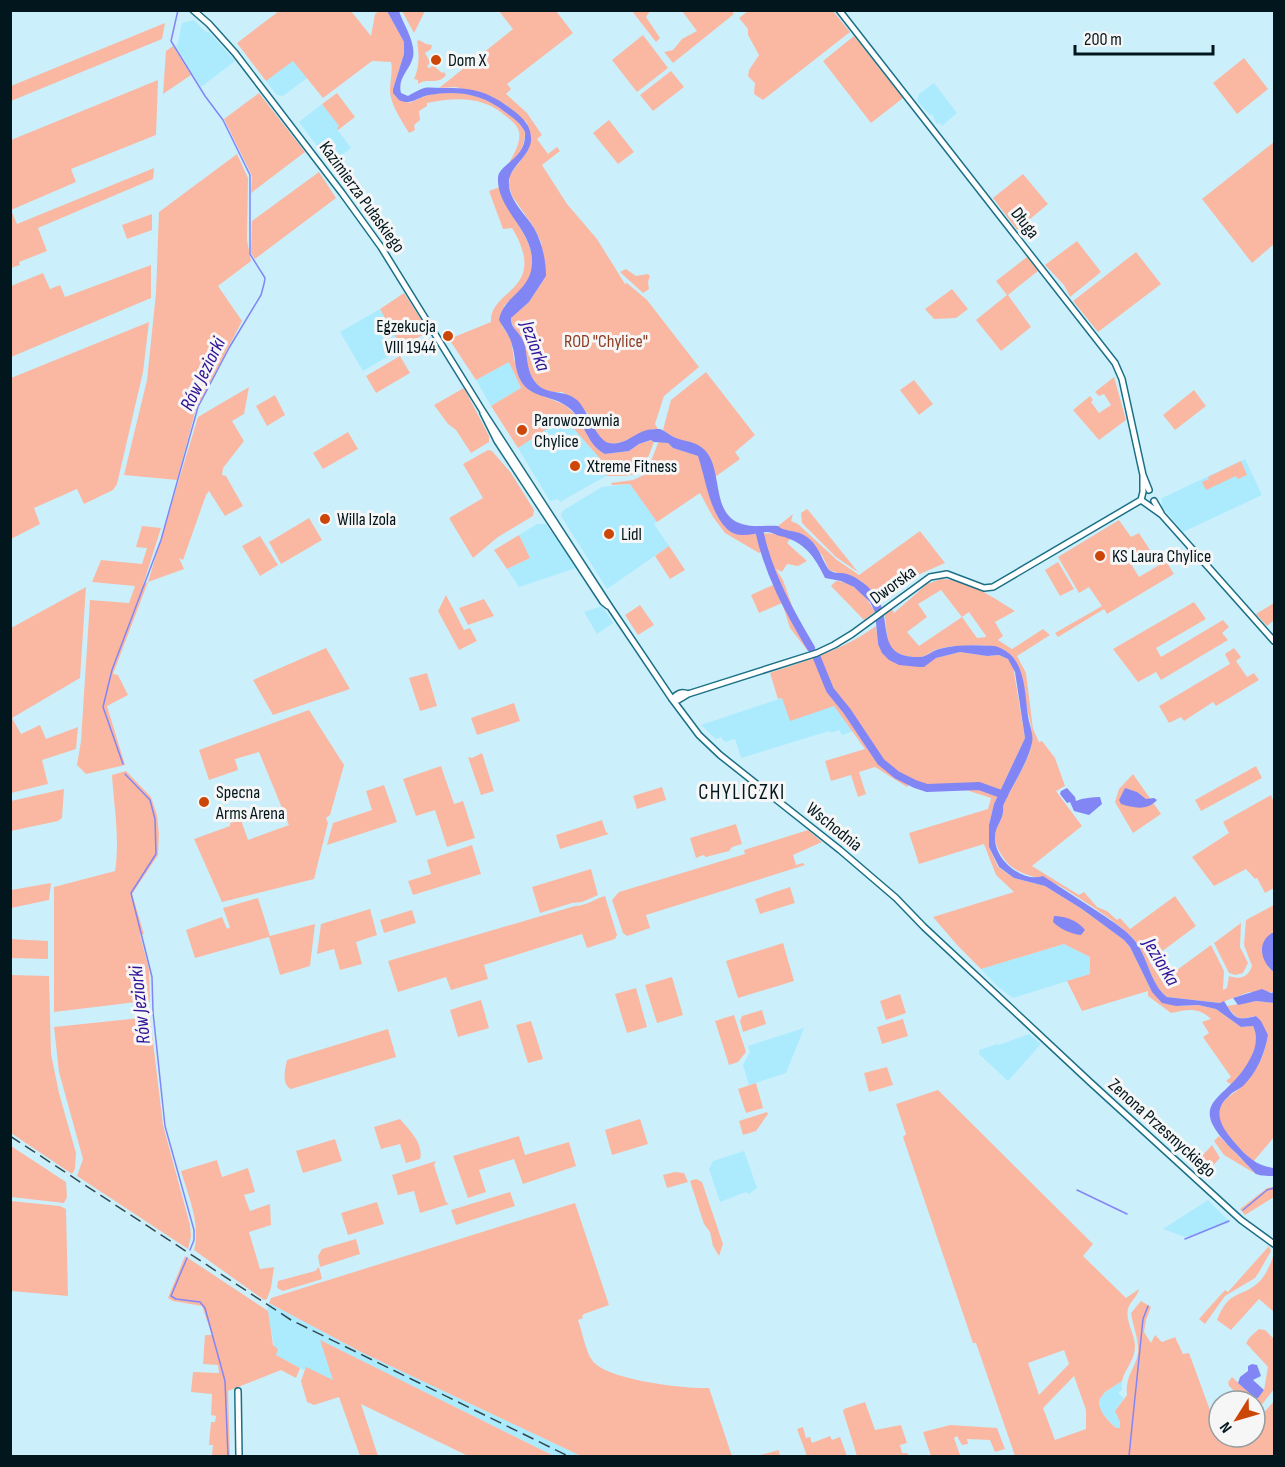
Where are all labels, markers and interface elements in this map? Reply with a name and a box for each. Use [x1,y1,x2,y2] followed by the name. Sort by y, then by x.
[1075,18,1213,56] scale bar
[1084,29,1122,50] text: 200 m
[448,50,487,71] place label: Dom X
[429,53,443,67] marker: Dom X
[315,137,409,257] street label: Kazimierza Pułaskiego
[1006,203,1044,243] street label: Długa
[376,316,436,358] place label: Egzekucja VIII 1944
[515,317,555,374] water label: Jeziorka
[441,329,455,343] marker: Egzekucja VIII 1944
[564,331,648,352] park label: ROD "Chylice"
[175,332,232,415] water label: Rów Jeziorki
[534,410,620,452] place label: Parowozownia Chylice
[515,423,529,437] marker: Parowozownia Chylice
[586,456,677,477] place label: Xtreme Fitness
[568,459,582,473] marker: Xtreme Fitness
[337,509,396,530] place label: Willa Izola
[318,512,332,526] marker: Willa Izola
[621,524,642,545] place label: Lidl
[602,527,616,541] marker: Lidl
[1112,546,1211,567] place label: KS Laura Chylice
[1093,549,1107,563] marker: KS Laura Chylice
[866,561,920,609] street label: Dworska
[698,780,786,805] district label: CHYLICZKI
[215,782,285,824] place label: Specna Arms Arena
[197,795,211,809] marker: Specna Arms Arena
[802,798,866,856] street label: Wschodnia
[1137,933,1185,990] water label: Jeziorka
[124,963,156,1045] water label: Rów Jeziorki
[1104,1074,1220,1182] street label: Zenona Przesmyckiego
[1207,1389,1267,1449] north arrow
[1216,1418,1236,1436] text: N

